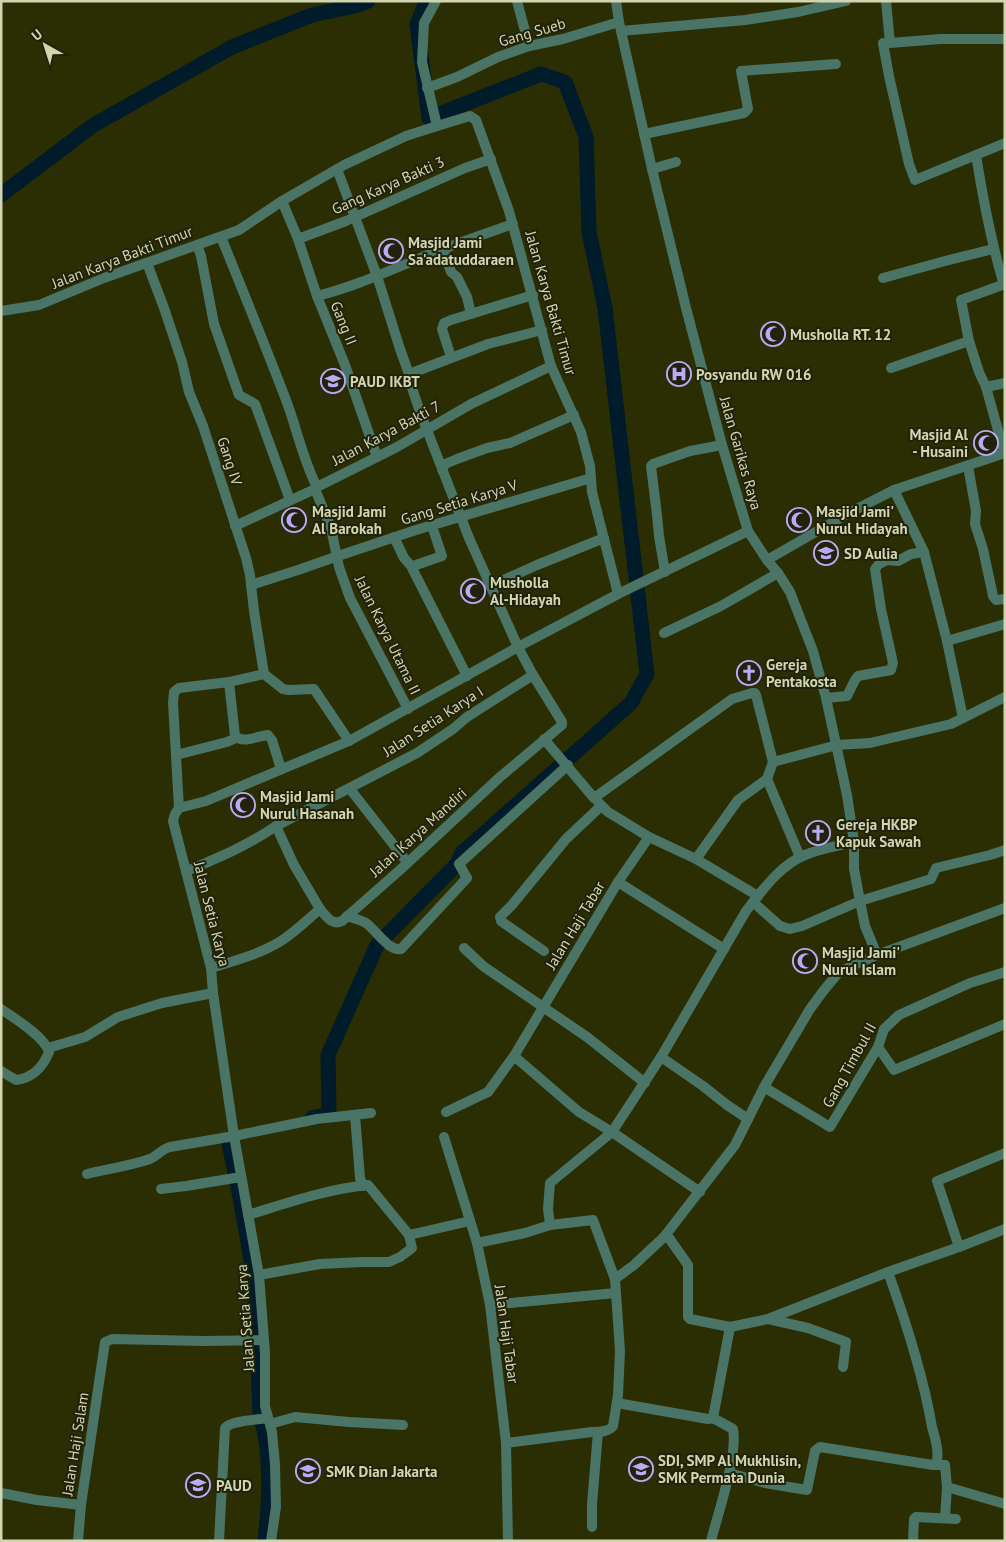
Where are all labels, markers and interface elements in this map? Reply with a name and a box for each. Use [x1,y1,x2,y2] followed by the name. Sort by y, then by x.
[496,13,568,51] street label: Gang Sueb
[20,20,70,70] north arrow
[28,25,46,45] text: U
[329,152,447,218] street label: Gang Karya Bakti 3
[48,221,195,293] street label: Jalan Karya Bakti Timur
[521,228,581,377] street label: Jalan Karya Bakti Timur
[408,233,514,269] place label: Masjid Jami Sa'adatuddaraen
[378,238,404,264] mosque icon: Masjid Jami Sa'adatuddaraen
[327,298,361,348] street label: Gang II
[760,321,786,347] mosque icon: Musholla RT. 12
[790,325,891,344] place label: Musholla RT. 12
[666,361,692,387] hospital icon: Posyandu RW 016
[696,365,811,384] place label: Posyandu RW 016
[320,368,346,394] school or university icon: PAUD IKBT
[350,372,420,391] place label: PAUD IKBT
[715,393,766,512] street label: Jalan Garikas Raya
[328,396,444,470] street label: Jalan Karya Bakti 7
[909,425,969,461] place label: Masjid Al - Husaini
[973,430,999,456] mosque icon: Masjid Al - Husaini
[213,434,247,488] street label: Gang IV
[398,475,520,529] street label: Gang Setia Karya V
[312,502,386,538] place label: Masjid Jami Al Barokah
[816,502,908,538] place label: Masjid Jami' Nurul Hidayah
[281,507,307,533] mosque icon: Masjid Jami Al Barokah
[786,507,812,533] mosque icon: Masjid Jami' Nurul Hidayah
[813,540,839,566] school or university icon: SD Aulia
[844,544,898,563] place label: SD Aulia
[350,571,425,698] street label: Jalan Karya Utama II
[490,573,561,609] place label: Musholla Al-Hidayah
[460,578,486,604] mosque icon: Musholla Al-Hidayah
[766,655,837,691] place label: Gereja Pentakosta
[736,660,762,686] church icon: Gereja Pentakosta
[378,681,487,761] street label: Jalan Setia Karya I
[365,783,471,881] street label: Jalan Karya Mandiri
[260,787,354,823] place label: Masjid Jami Nurul Hasanah
[230,792,256,818] mosque icon: Masjid Jami Nurul Hasanah
[836,815,921,851] place label: Gereja HKBP Kapuk Sawah
[805,820,831,846] church icon: Gereja HKBP Kapuk Sawah
[190,858,234,969] street label: Jalan Setia Karya
[541,877,609,974] street label: Jalan Haji Tabar
[822,943,900,979] place label: Masjid Jami' Nurul Islam
[792,948,818,974] mosque icon: Masjid Jami' Nurul Islam
[818,1019,880,1111] street label: Gang Timbul II
[232,1264,258,1373] street label: Jalan Setia Karya
[491,1282,523,1385] street label: Jalan Haji Tabar
[57,1391,93,1498] street label: Jalan Haji Salam
[658,1451,801,1487] place label: SDI, SMP Al Mukhlisin, SMK Permata Dunia
[628,1456,654,1482] school or university icon: SDI, SMP Al Mukhlisin, SMK Permata Dunia
[295,1458,321,1484] school or university icon: SMK Dian Jakarta
[326,1462,437,1481] place label: SMK Dian Jakarta
[185,1472,211,1498] school or university icon: PAUD
[216,1476,252,1495] place label: PAUD

